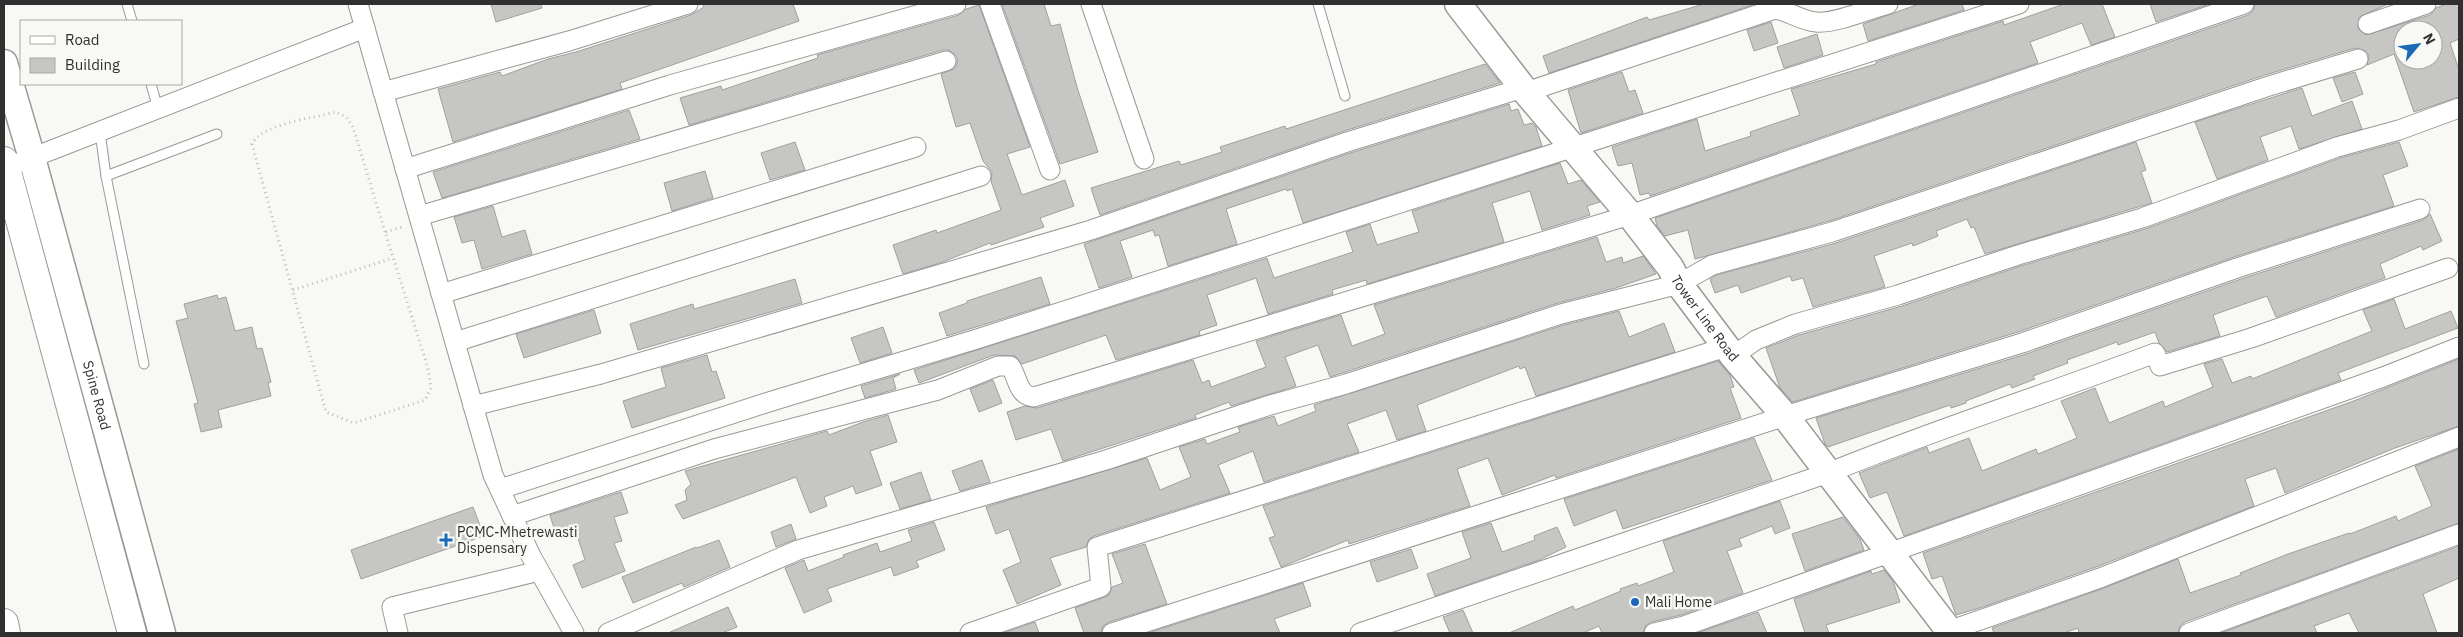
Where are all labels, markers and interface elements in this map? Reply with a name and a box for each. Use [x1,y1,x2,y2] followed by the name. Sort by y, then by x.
[20,20,182,85] legend
[2393,20,2443,70] north arrow
[65,30,100,49] text: Road
[2419,30,2440,47] text: N
[65,55,120,74] text: Building
[1667,272,1743,365] street label: Tower Line Road
[79,359,115,432] street label: Spine Road
[457,523,577,557] place label: PCMC-Mhetrewasti Dispensary
[439,533,453,547] marker: PCMC-Mhetrewasti Dispensary
[1645,593,1712,611] place label: Mali Home
[1629,596,1641,608] marker: Mali Home

